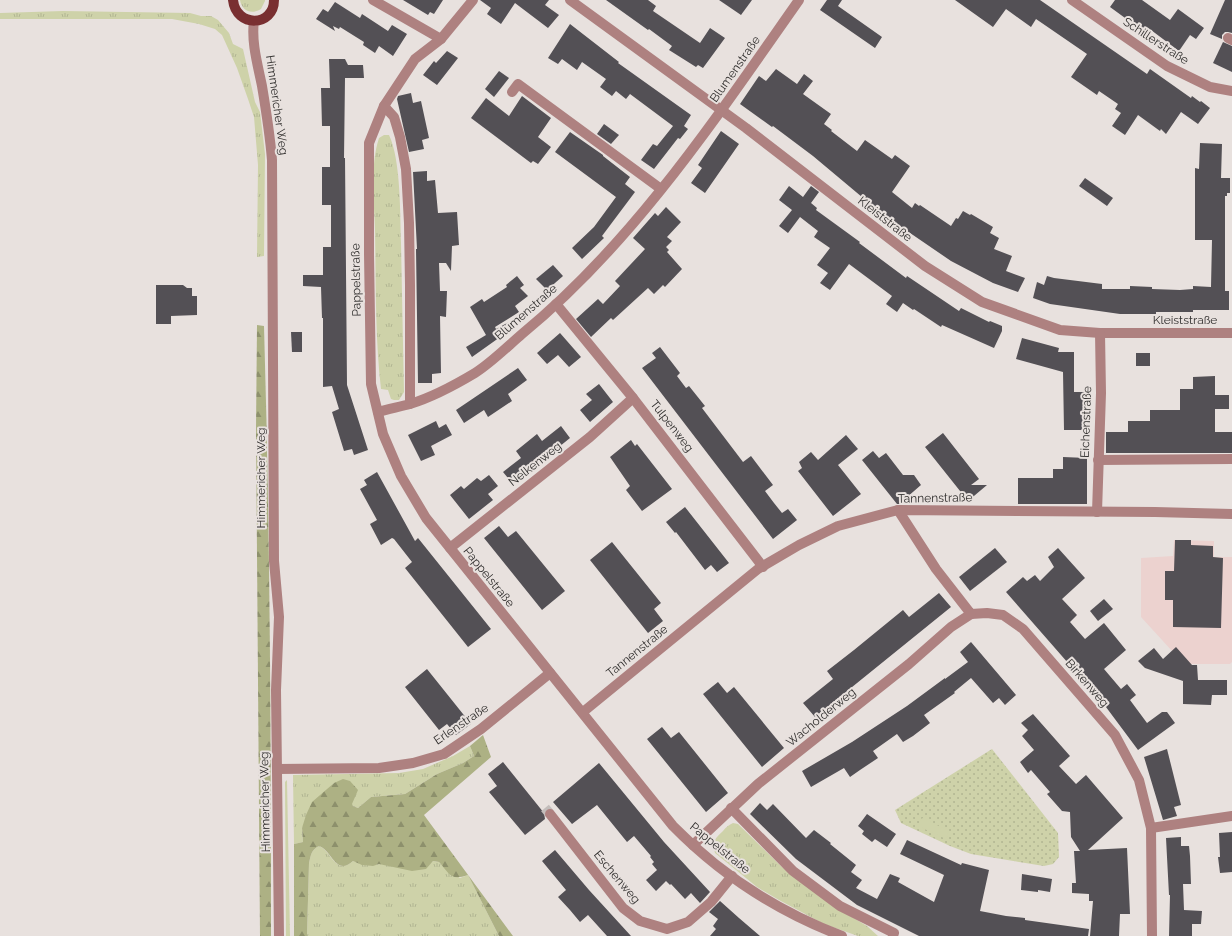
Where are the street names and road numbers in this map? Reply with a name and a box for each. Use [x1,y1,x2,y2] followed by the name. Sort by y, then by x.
[1121,15,1191,67] street label: Schillerstraße
[707,33,763,105] street label: Blumenstraße
[263,54,291,156] street label: Himmericher Weg
[855,194,915,244] street label: Kleiststraße
[348,243,364,317] street label: Pappelstraße
[492,281,560,343] street label: Blumenstraße
[1153,313,1217,327] street label: Kleiststraße
[1078,386,1094,458] street label: Eichenstraße
[647,397,697,455] street label: Tulpenweg
[254,428,268,528] street label: Himmericher Weg
[506,439,564,489] street label: Nelkenweg
[897,490,973,506] street label: Tannenstraße
[461,544,517,610] street label: Pappelstraße
[604,622,670,680] street label: Tannenstraße
[1062,656,1112,710] street label: Birkenweg
[783,685,859,749] street label: Wacholderweg
[431,701,491,747] street label: Erlenstraße
[257,751,273,853] street label: Himmericher Weg
[687,820,753,876] street label: Pappelstraße
[591,848,643,906] street label: Eschenweg

